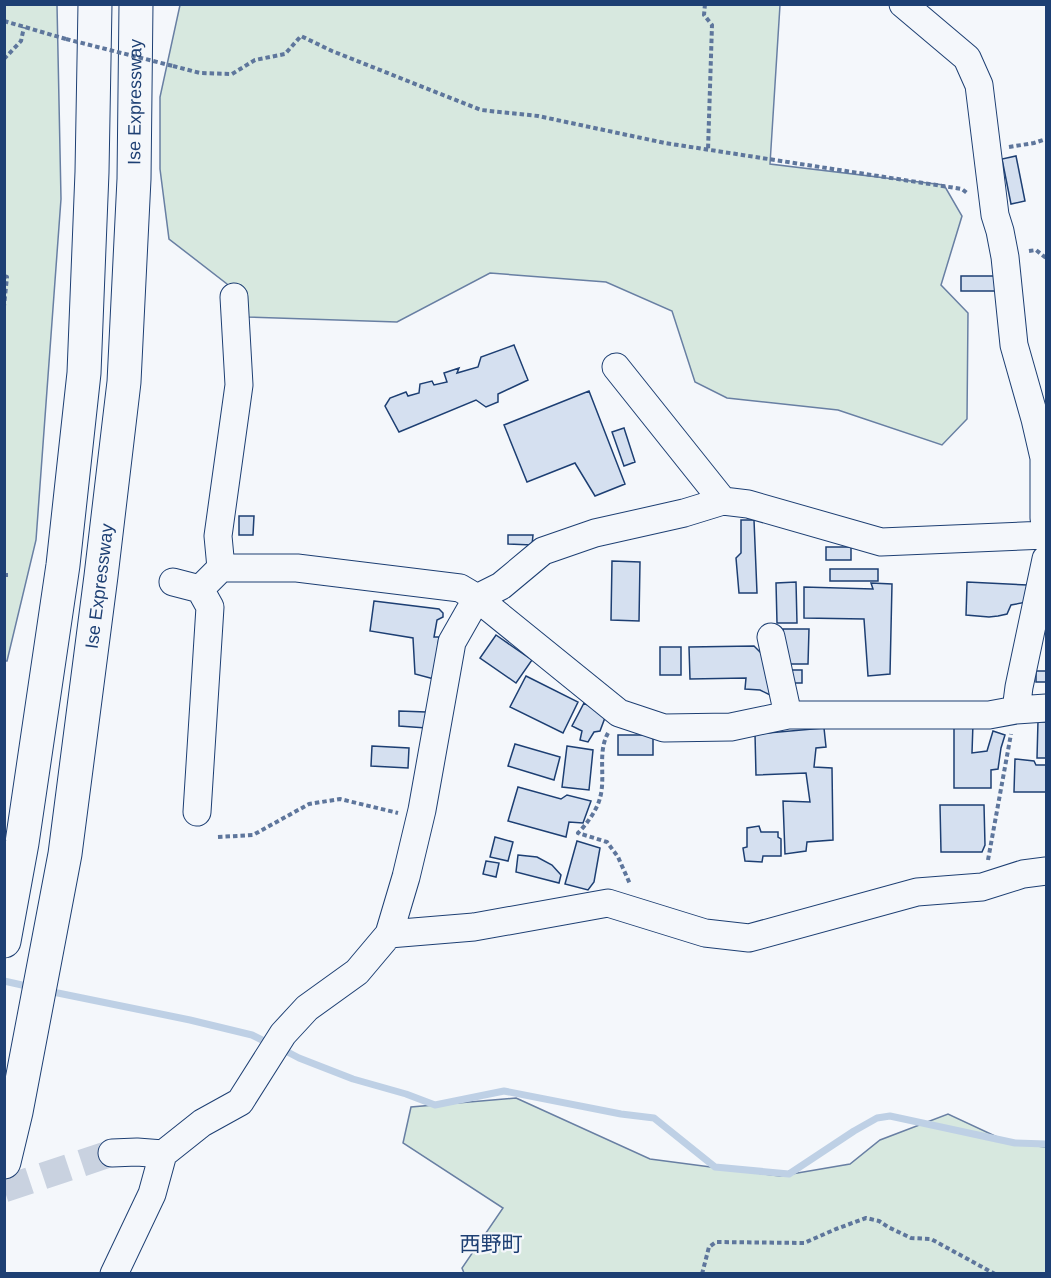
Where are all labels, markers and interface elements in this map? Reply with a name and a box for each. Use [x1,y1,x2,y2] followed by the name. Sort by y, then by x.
[124,39,146,165] street label: Ise Expressway
[82,522,117,650] street label: Ise Expressway
[460,1232,523,1255] district label: 西野町

